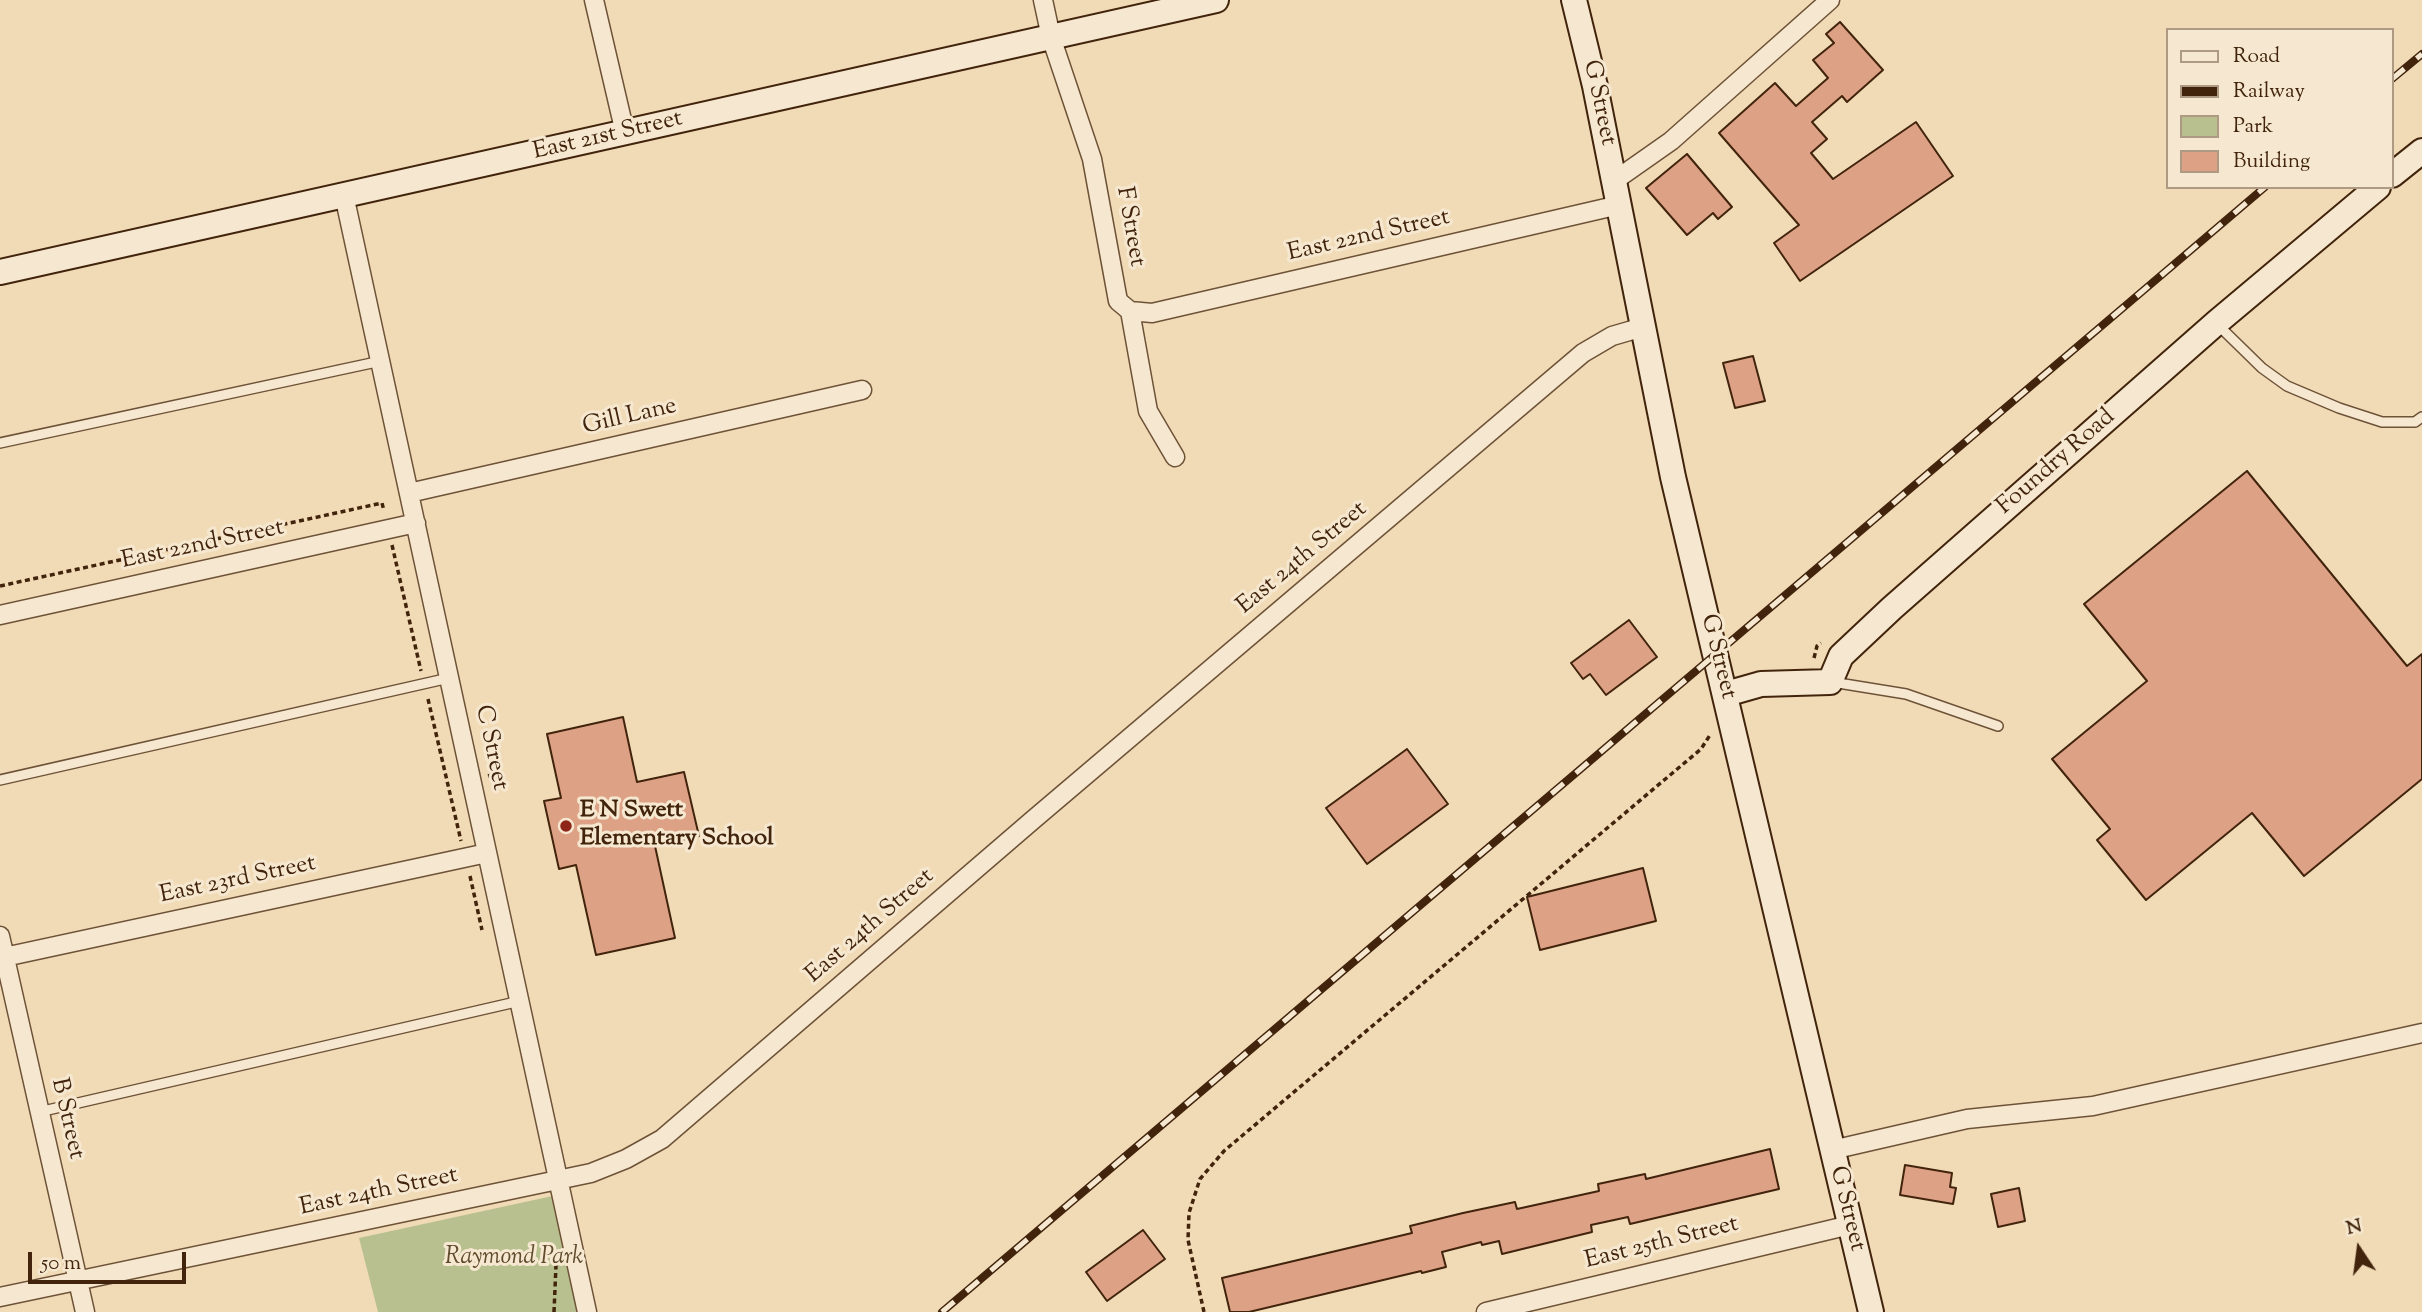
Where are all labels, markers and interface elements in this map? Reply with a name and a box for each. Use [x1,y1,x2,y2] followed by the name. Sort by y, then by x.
[2166,28,2394,189] legend
[2233,42,2280,72] text: Road
[1575,58,1621,148] street label: G Street
[2233,77,2305,107] text: Railway
[531,106,685,168] street label: East 21st Street
[2233,112,2273,142] text: Park
[2233,147,2310,177] text: Building
[1108,185,1150,269] street label: F Street
[1285,204,1453,270] street label: East 22nd Street
[580,393,680,443] street label: Gill Lane
[1992,404,2122,522] street label: Foundry Road
[1232,496,1374,622] street label: East 24th Street
[119,515,287,577] street label: East 22nd Street
[1693,611,1741,703] street label: G Street
[467,703,513,793] street label: C Street
[580,798,774,854] place label: E N Swett Elementary School
[558,818,574,834] marker: E N Swett Elementary School
[157,850,319,912] street label: East 23rd Street
[801,863,941,991] street label: East 24th Street
[43,1076,89,1162] street label: B Street
[297,1162,461,1224] street label: East 24th Street
[1822,1163,1870,1255] street label: G Street
[1582,1211,1742,1277] street label: East 25th Street
[2344,1213,2365,1243] text: N
[2324,1214,2394,1284] north arrow
[32,1238,189,1282] scale bar
[445,1245,583,1273] park label: Raymond Park
[41,1249,81,1279] text: 50 m

